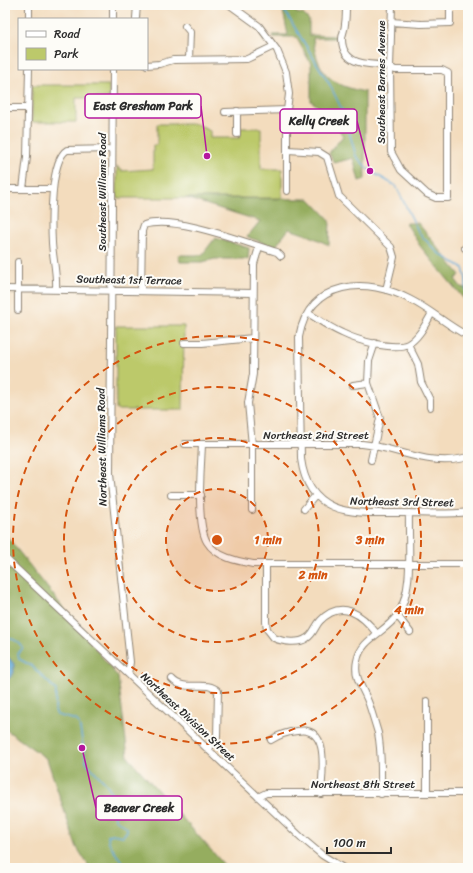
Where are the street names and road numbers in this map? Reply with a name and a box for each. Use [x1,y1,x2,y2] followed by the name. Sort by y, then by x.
[372,20,391,144] street label: Southeast Barnes Avenue
[93,132,112,251] street label: Southeast Williams Road
[76,270,182,290] street label: Southeast 1st Terrace
[91,387,113,506] street label: Northeast Williams Road
[263,426,369,445] street label: Northeast 2nd Street
[350,492,454,512] street label: Northeast 3rd Street
[136,668,240,766] street label: Northeast Division Street
[311,775,415,794] street label: Northeast 8th Street

